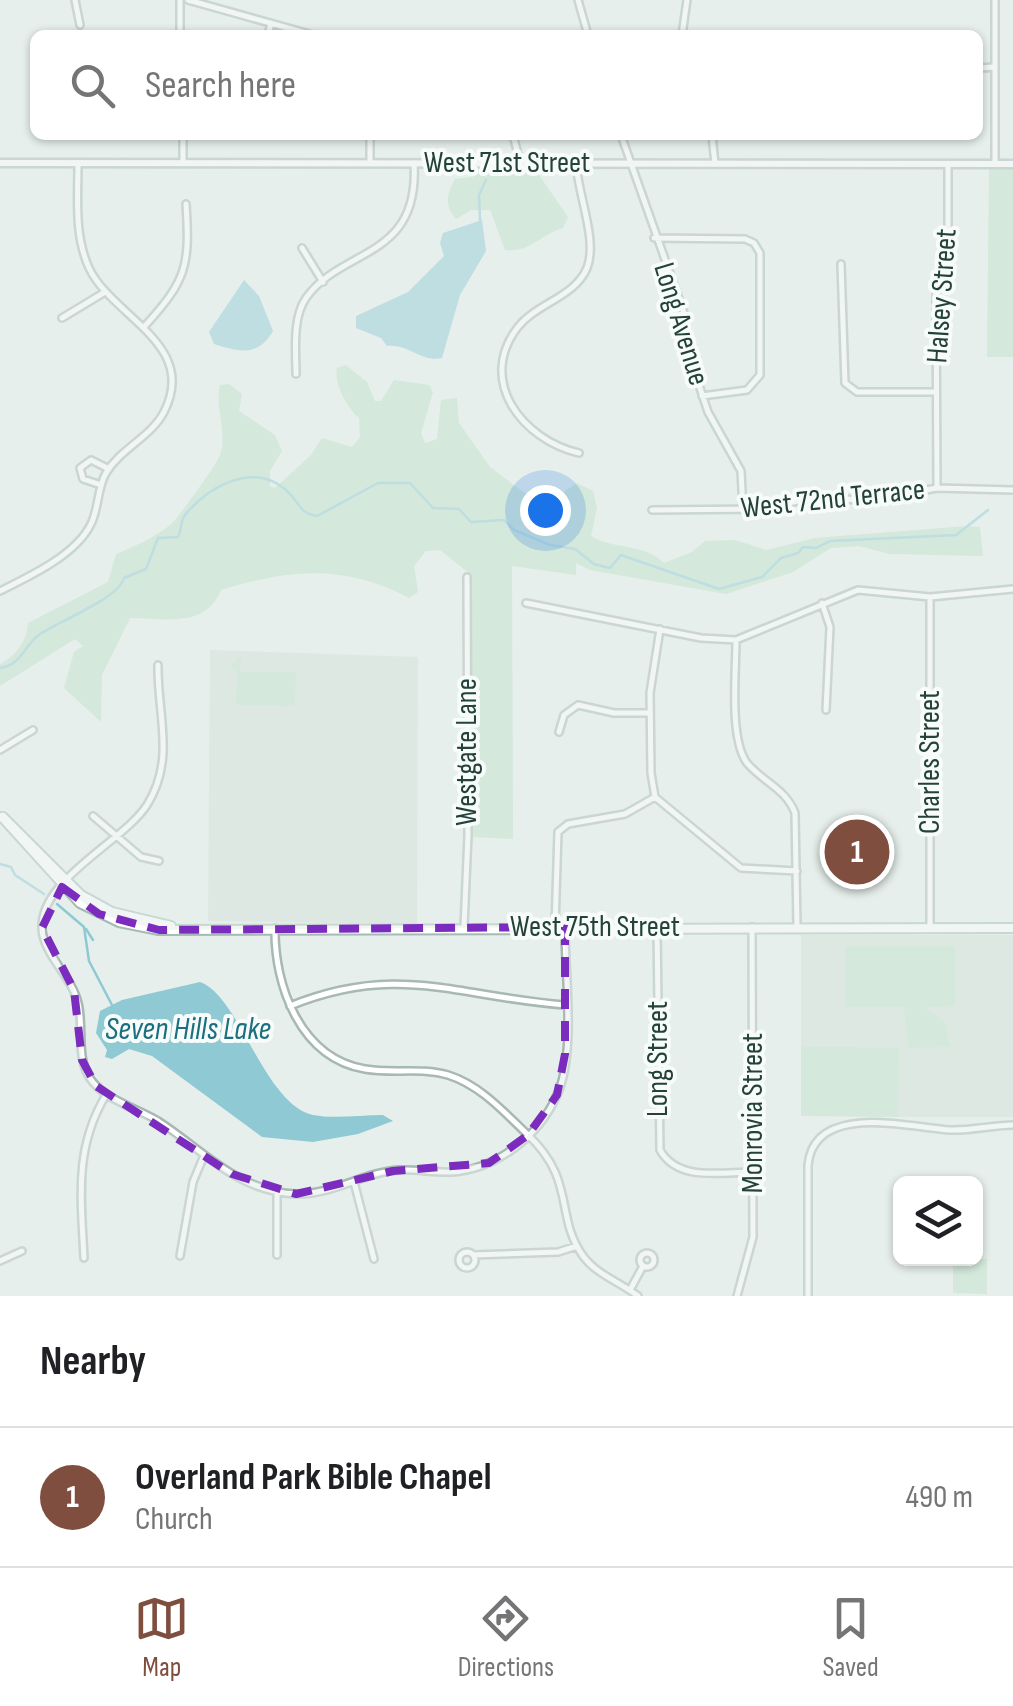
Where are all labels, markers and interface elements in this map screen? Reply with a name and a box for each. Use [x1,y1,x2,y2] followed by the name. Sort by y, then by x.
[30,30,983,140] search box
[65,58,120,113] icon: search
[145,63,296,108] text: Search here
[424,145,590,181] street label: West 71st Street
[919,228,965,364] street label: Halsey Street
[645,258,717,390] street label: Long Avenue
[739,471,927,527] street label: West 72nd Terrace
[520,485,571,536] your location
[449,678,485,826] street label: Westgate Lane
[912,690,948,834] street label: Charles Street
[824,814,890,890] pin: 1
[510,909,680,945] street label: West 75th Street
[640,1001,676,1117] street label: Long Street
[105,1010,271,1049] water label: Seven Hills Lake
[735,1033,771,1193] street label: Monrovia Street
[893,1176,983,1266] map controls
[893,1176,983,1266] button: layers
[40,1336,146,1387] text: Nearby
[135,1455,491,1500] text: Overland Park Bible Chapel
[66,1478,79,1517] text: 1
[905,1478,973,1517] text: 490 m
[135,1500,213,1539] text: Church
[134,1591,189,1684] tab: Map
[458,1591,554,1684] tab: Directions
[823,1591,879,1684] tab: Saved

